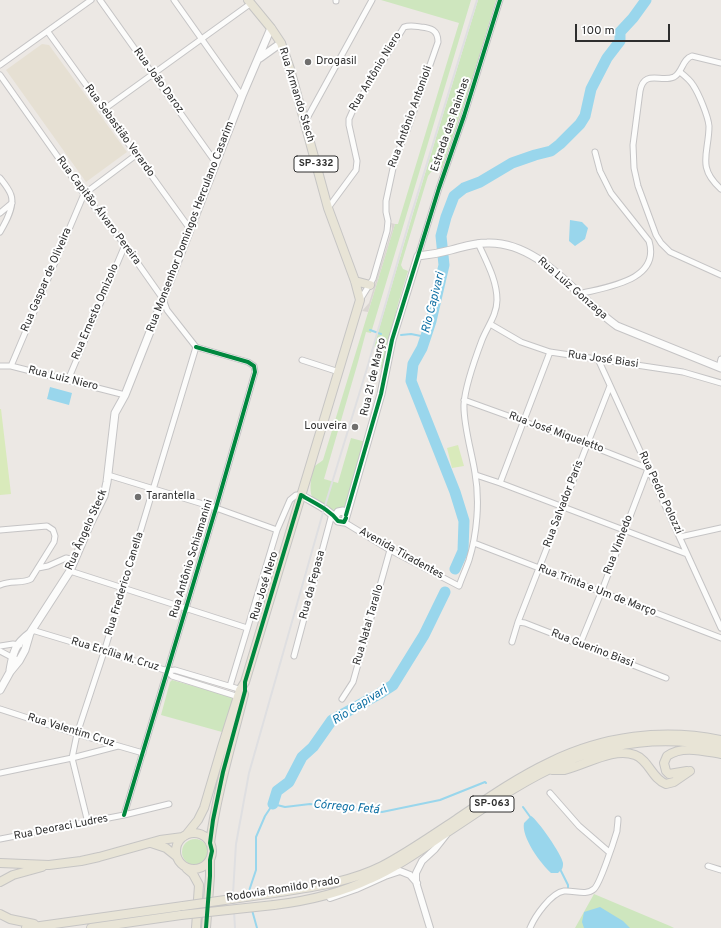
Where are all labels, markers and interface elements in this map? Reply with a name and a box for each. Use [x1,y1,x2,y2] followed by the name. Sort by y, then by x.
[577,16,672,42] scale bar
[582,23,615,39] text: 100 m
[347,30,405,114] street label: Rua Antônio Niero
[130,46,186,116] street label: Rua João Daroz
[275,46,317,144] street label: Rua Armando Stech
[316,55,357,69] place label: Drogasil
[303,57,313,67] marker: Drogasil
[386,64,436,170] street label: Rua Antônio Antonioli
[429,76,473,174] street label: Estrada das Rainhas
[81,82,157,180] street label: Rua Sebastião Verardo
[145,120,237,334] street label: Rua Monsenhor Domingos Herculano Casarim
[53,154,143,268] street label: Rua Capitão Álvaro Pereira
[294,156,338,172] road number: SP-332
[19,226,75,334] street label: Rua Gaspar de Oliveira
[534,255,610,323] street label: Rua Luiz Gonzaga
[70,262,122,362] street label: Rua Ernesto Omizolo
[419,271,449,335] water label: Rio Capivari
[359,337,389,417] street label: Rua 21 de Março
[567,349,639,371] street label: Rua José Biasi
[27,364,99,394] street label: Rua Luiz Niero
[507,410,605,456] street label: Rua José Miqueletto
[304,420,347,434] place label: Louveira
[350,422,360,432] marker: Louveira
[635,450,685,536] street label: Rua Pedro Polozzi
[541,459,587,549] street label: Rua Salvador Paris
[63,487,111,573] street label: Rua Ângelo Steck
[146,490,195,504] place label: Tarantella
[133,492,143,502] marker: Tarantella
[168,498,216,620] street label: Rua Antônio Schiamanini
[602,513,636,577] street label: Rua Vinhedo
[356,525,446,583] street label: Avenida Tiradentes
[103,531,147,637] street label: Rua Frederico Canella
[297,549,329,621] street label: Rua da Fepasa
[248,550,282,622] street label: Rua José Nero
[536,562,658,620] street label: Rua Trinta e Um de Março
[351,583,387,667] street label: Rua Natal Tarallo
[549,627,635,671] street label: Rua Guerino Biasi
[69,635,161,675] street label: Rua Ercília M. Cruz
[330,683,390,729] water label: Rio Capivari
[26,711,116,751] street label: Rua Valentim Cruz
[470,796,514,812] road number: SP-063
[312,798,380,818] water label: Córrego Fetá
[13,812,109,844] street label: Rua Deoraci Ludres
[225,875,341,905] street label: Rodovia Romildo Prado

